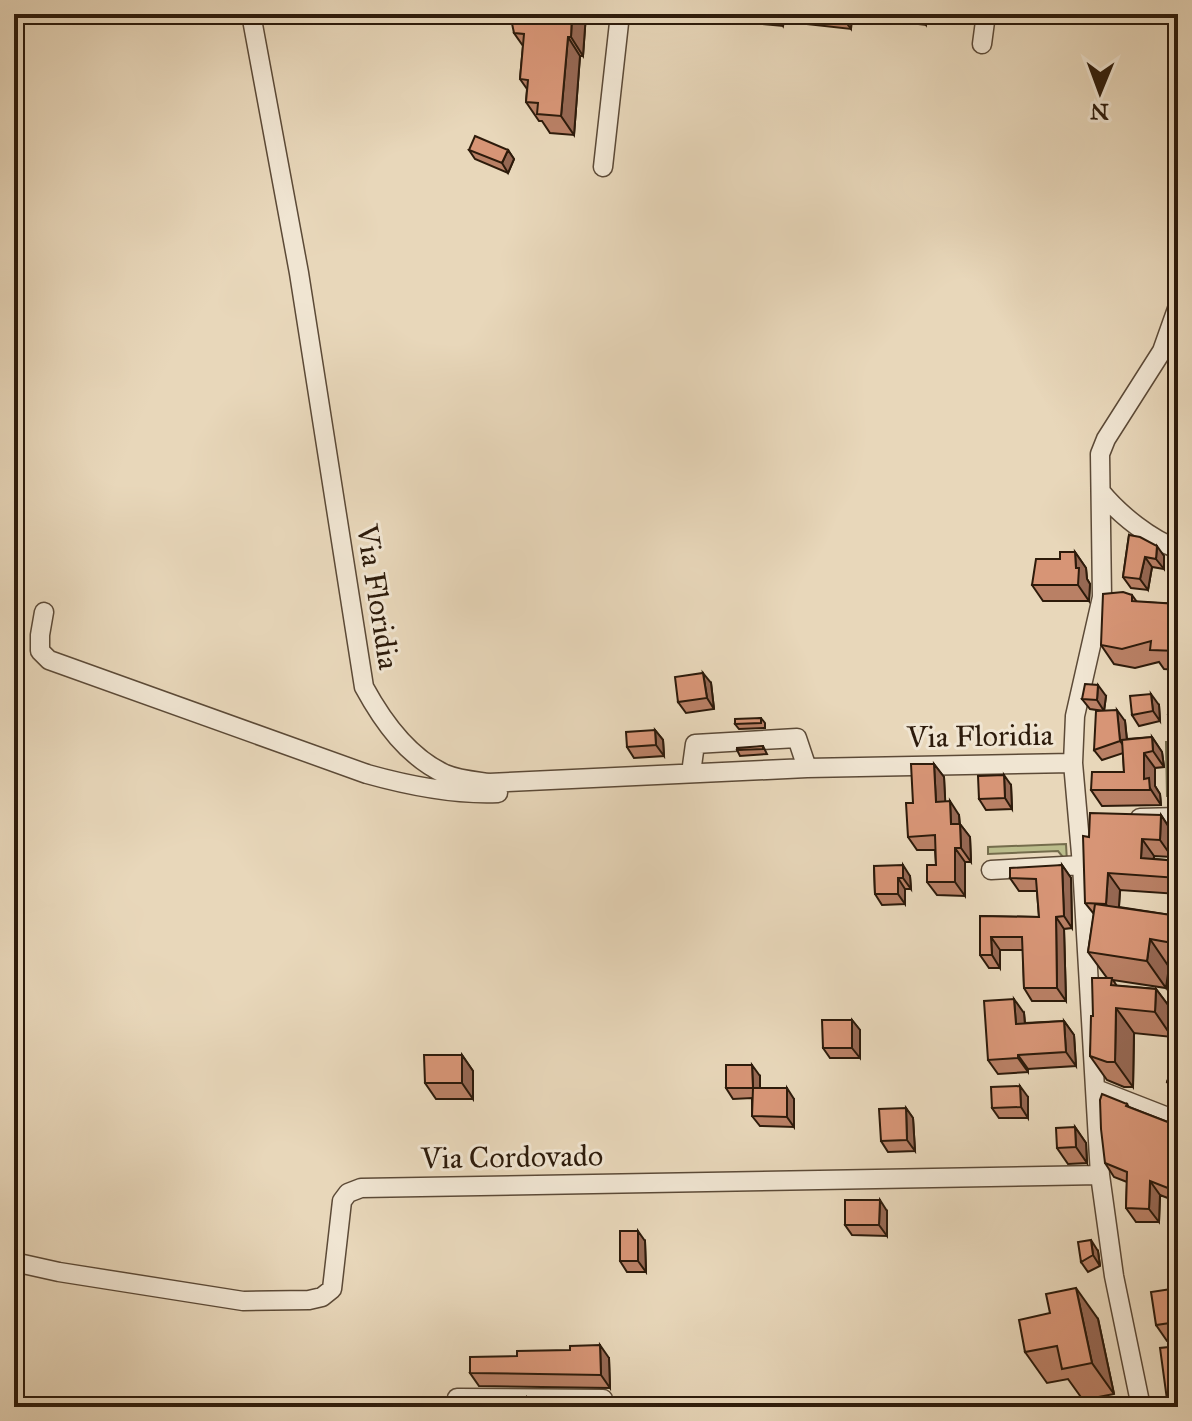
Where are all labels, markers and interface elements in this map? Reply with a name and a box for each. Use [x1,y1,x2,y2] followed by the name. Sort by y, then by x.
[1060,52,1140,132] north arrow
[1090,98,1109,125] text: N
[349,521,407,672] street label: Via Floridia
[905,717,1054,755] street label: Via Floridia
[419,1137,604,1177] street label: Via Cordovado

